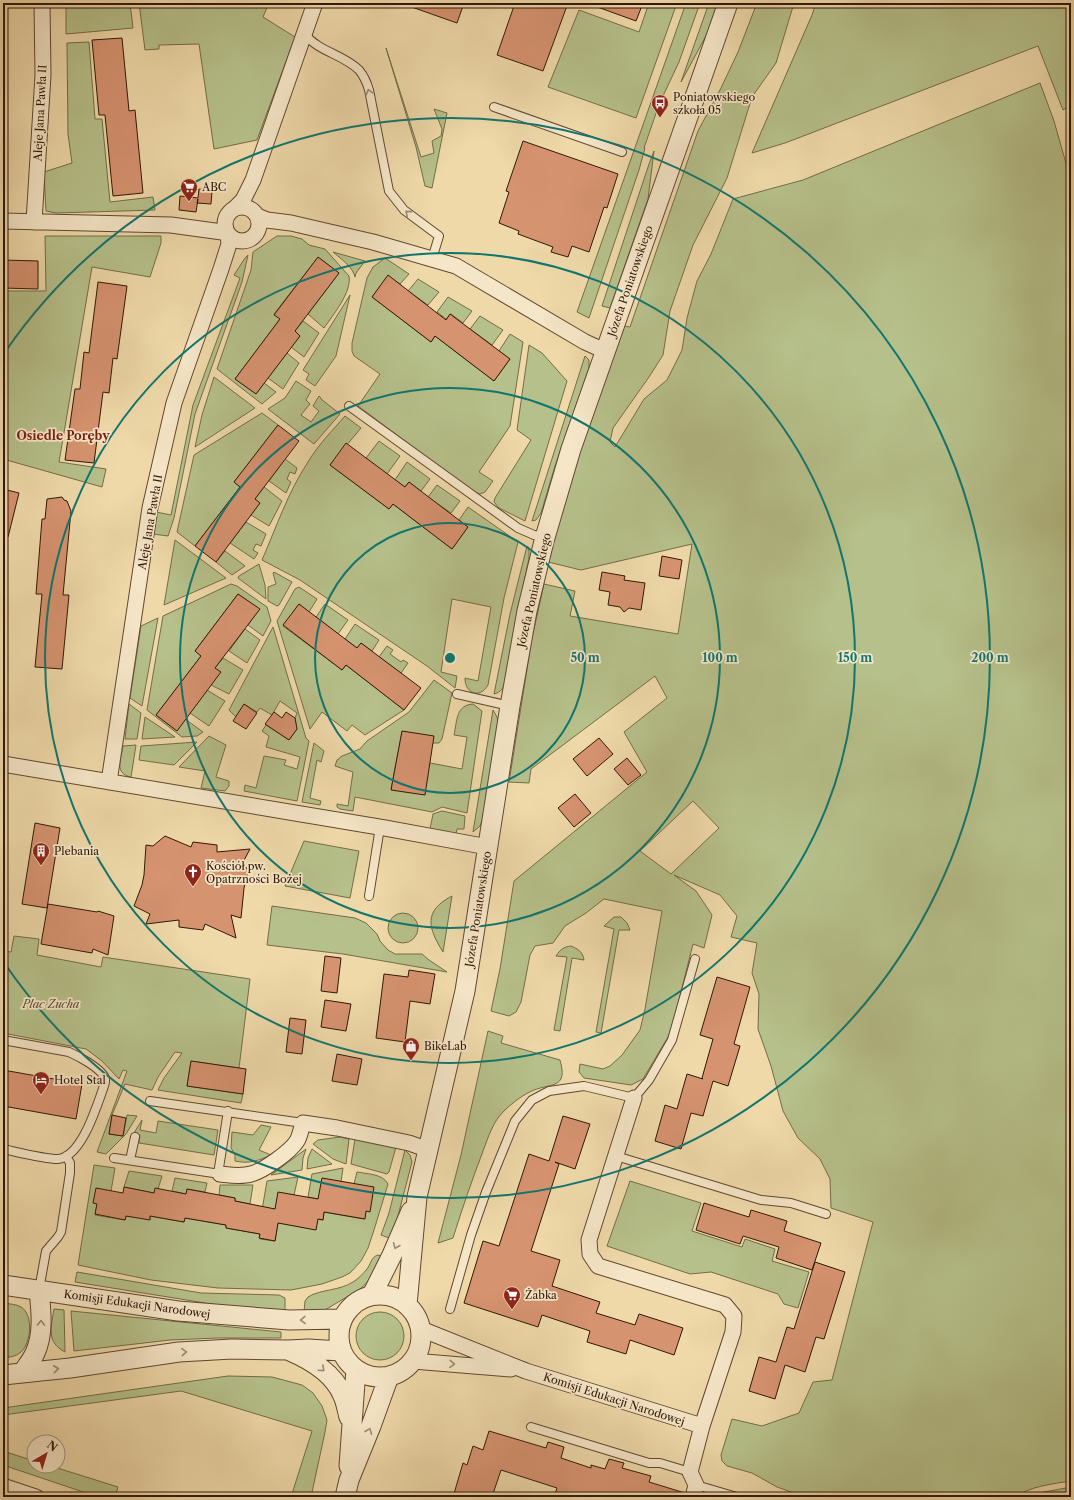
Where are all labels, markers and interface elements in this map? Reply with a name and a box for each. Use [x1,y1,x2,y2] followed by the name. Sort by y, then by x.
[30,64,50,163] street label: Aleje Jana Pawła II
[366,88,374,95] one-way arrow
[673,90,755,117] place label: Poniatowskiego szkoła 05
[650,93,670,118] bus stop icon: Poniatowskiego szkoła 05
[179,177,199,202] supermarket icon: ABC
[201,180,226,194] place label: ABC
[405,210,412,217] one-way arrow
[604,223,656,340] street label: Józefa Poniatowskiego
[16,428,110,443] district label: Osiedle Poręby
[135,473,165,572] street label: Aleje Jana Pawła II
[514,531,554,651] street label: Józefa Poniatowskiego
[570,650,600,665] text: 50 m
[702,650,738,665] text: 100 m
[838,650,872,665] text: 150 m
[971,650,1009,665] text: 200 m
[443,651,457,665] centre of rings
[31,841,51,866] building icon: Plebania
[54,844,99,858] place label: Plebania
[462,850,494,970] street label: Józefa Poniatowskiego
[206,859,302,886] place label: Kościół pw. Opatrzności Bożej
[183,862,203,887] church icon: Kościół pw. Opatrzności Bożej
[22,997,80,1011] park label: Plac Zucha
[401,1036,421,1061] shop icon: BikeLab
[424,1039,467,1053] place label: BikeLab
[31,1070,51,1095] hotel icon: Hotel Stal
[54,1073,106,1087] place label: Hotel Stal
[393,1241,401,1249] one-way arrow
[502,1285,522,1310] supermarket icon: Żabka
[63,1287,211,1321] street label: Komisji Edukacji Narodowej
[525,1287,557,1302] place label: Żabka
[300,1316,306,1324] one-way arrow
[36,1320,45,1326] one-way arrow
[181,1347,187,1356] one-way arrow
[449,1360,455,1369] one-way arrow
[53,1365,59,1374] one-way arrow
[317,1365,325,1372] one-way arrow
[541,1369,687,1429] street label: Komisji Edukacji Narodowej
[364,1428,372,1435] one-way arrow
[26,1434,66,1474] north arrow
[44,1438,61,1455] text: N

